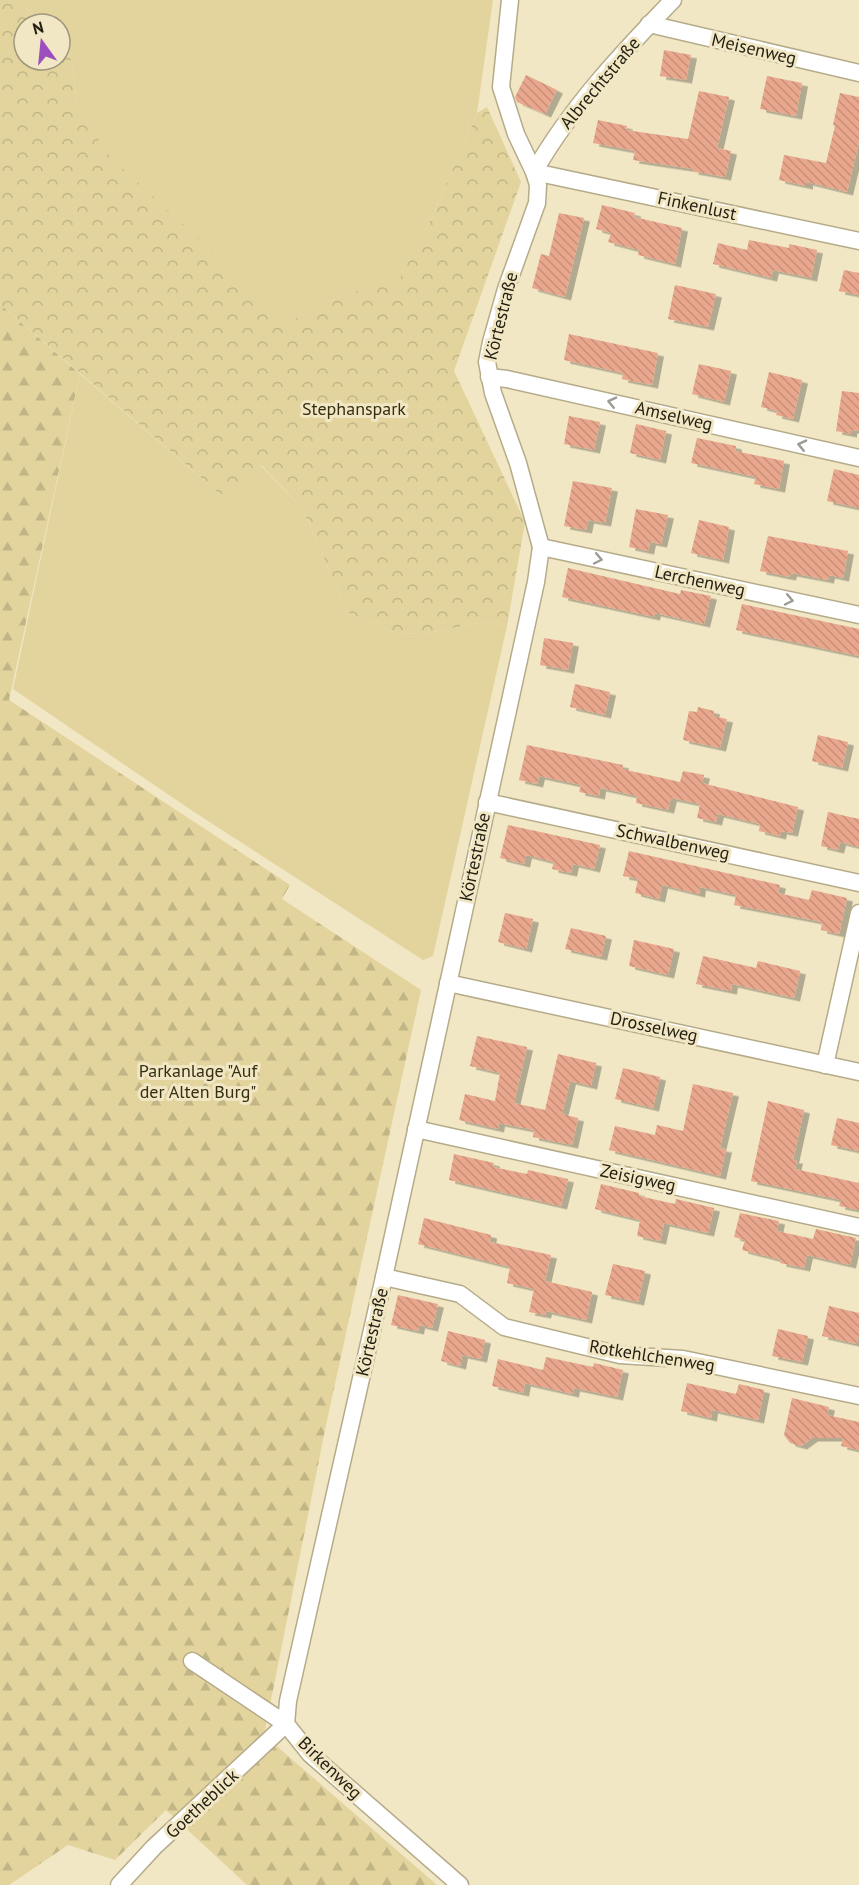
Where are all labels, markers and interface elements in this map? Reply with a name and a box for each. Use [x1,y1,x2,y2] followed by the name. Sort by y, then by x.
[12,12,72,72] north arrow
[30,16,46,39] text: N
[709,28,799,69] street label: Meisenweg
[554,32,645,133] street label: Albrechtstraße
[656,186,739,225] street label: Finkenlust
[478,269,523,362] street label: Körtestraße
[633,395,715,436] street label: Amselweg
[607,396,617,409] one-way arrow
[302,397,406,420] park label: Stephanspark
[797,439,807,452] one-way arrow
[593,552,603,565] one-way arrow
[653,560,748,601] street label: Lerchenweg
[783,592,793,605] one-way arrow
[454,810,495,903] street label: Körtestraße
[614,818,732,865] street label: Schwalbenweg
[608,1006,700,1047] street label: Drosselweg
[139,1059,258,1103] park label: Parkanlage "Auf der Alten Burg"
[598,1158,678,1197] street label: Zeisigweg
[350,1285,393,1378] street label: Körtestraße
[588,1334,717,1377] street label: Rotkehlchenweg
[293,1731,367,1804] street label: Birkenweg
[160,1764,243,1843] street label: Goetheblick

